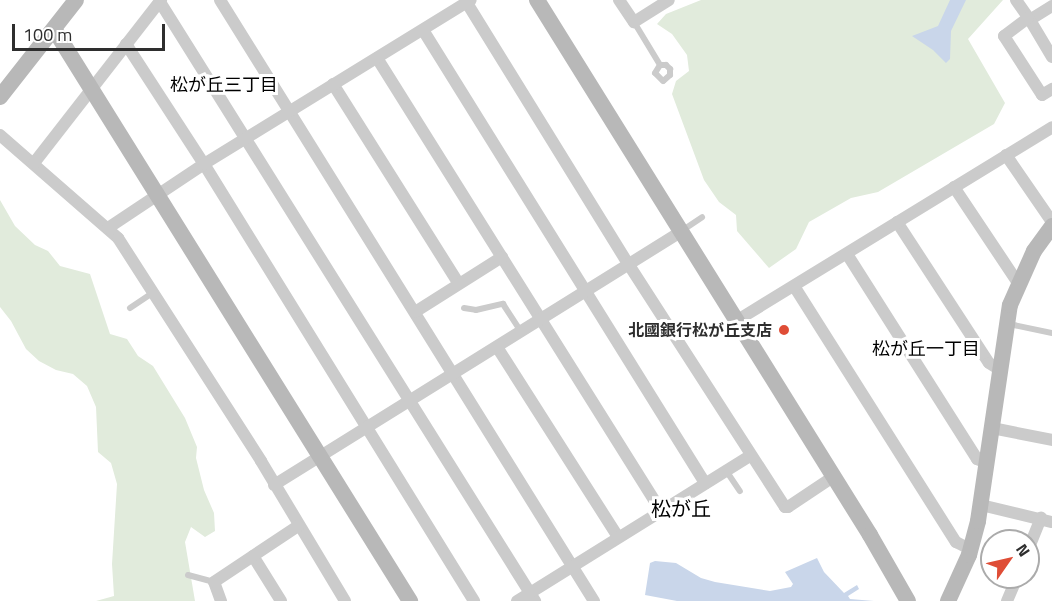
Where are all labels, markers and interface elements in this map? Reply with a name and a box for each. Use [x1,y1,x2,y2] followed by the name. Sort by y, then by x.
[15,12,168,50] scale bar
[23,21,72,48] text: 100 m
[170,74,278,96] district label: 松が丘三丁目
[628,320,772,340] place label: 北國銀行松が丘支店
[777,323,791,337] marker: 北國銀行松が丘支店
[872,338,980,360] district label: 松が丘一丁目
[651,496,711,520] district label: 松が丘
[980,529,1040,589] north arrow
[1010,539,1036,561] text: N

